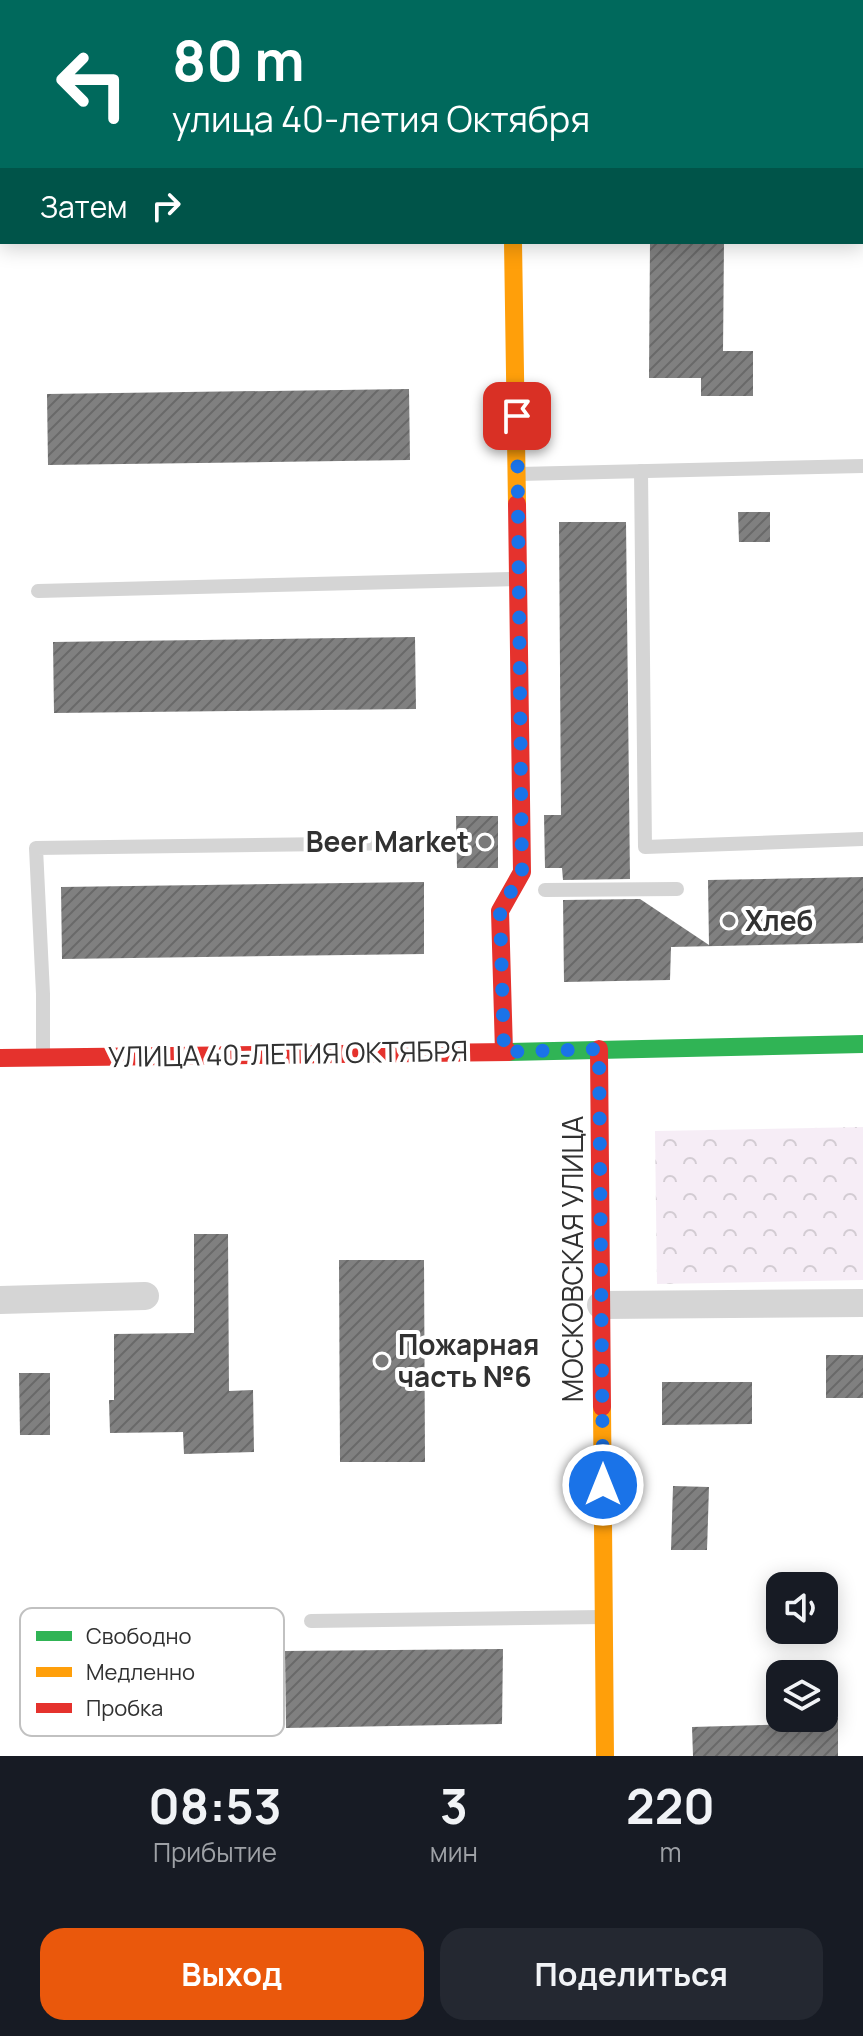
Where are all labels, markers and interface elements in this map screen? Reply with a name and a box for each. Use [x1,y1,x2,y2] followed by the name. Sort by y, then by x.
[172,21,305,98] text: 80 m
[40,32,144,136] icon: left
[172,94,590,143] text: улица 40-летия Октября
[144,184,188,228] icon: right
[40,186,128,227] text: Затем
[483,382,551,450] pin
[495,394,539,438] icon: arrive
[306,822,469,860] place label: Beer Market
[476,833,494,851] marker: Beer Market
[745,901,813,939] place label: Хлеб
[720,912,738,930] marker: Хлеб
[108,1031,468,1075] street label: УЛИЦА 40-ЛЕТИЯ ОКТЯБРЯ
[553,1115,591,1402] street label: МОСКОВСКАЯ УЛИЦА
[398,1325,539,1395] place label: Пожарная часть №6
[373,1352,391,1370] marker: Пожарная часть №6
[561,1443,645,1527] position arrow
[766,1572,838,1732] map controls
[766,1572,838,1644] button: sound
[20,1608,284,1736] legend
[86,1621,192,1651] text: Свободно
[86,1657,195,1687] text: Медленно
[766,1660,838,1732] button: layers
[86,1693,163,1723] text: Пробка
[148,1773,282,1838] text: 08:53
[440,1773,468,1838] text: 3
[626,1773,715,1838] text: 220
[153,1834,277,1870] text: Прибытие
[430,1834,478,1870] text: мин
[659,1834,681,1870] text: m
[40,1928,424,2020] button: Выход
[440,1928,823,2020] button: Поделиться

